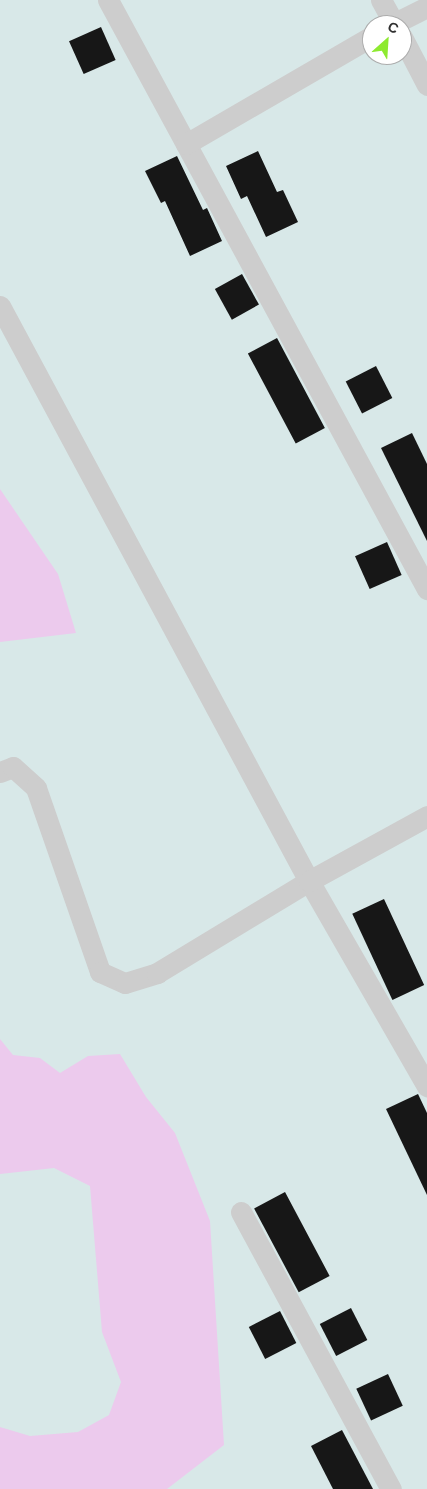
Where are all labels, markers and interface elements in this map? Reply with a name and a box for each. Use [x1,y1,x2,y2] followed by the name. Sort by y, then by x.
[362,15,412,65] north arrow
[385,18,401,37] text: С

